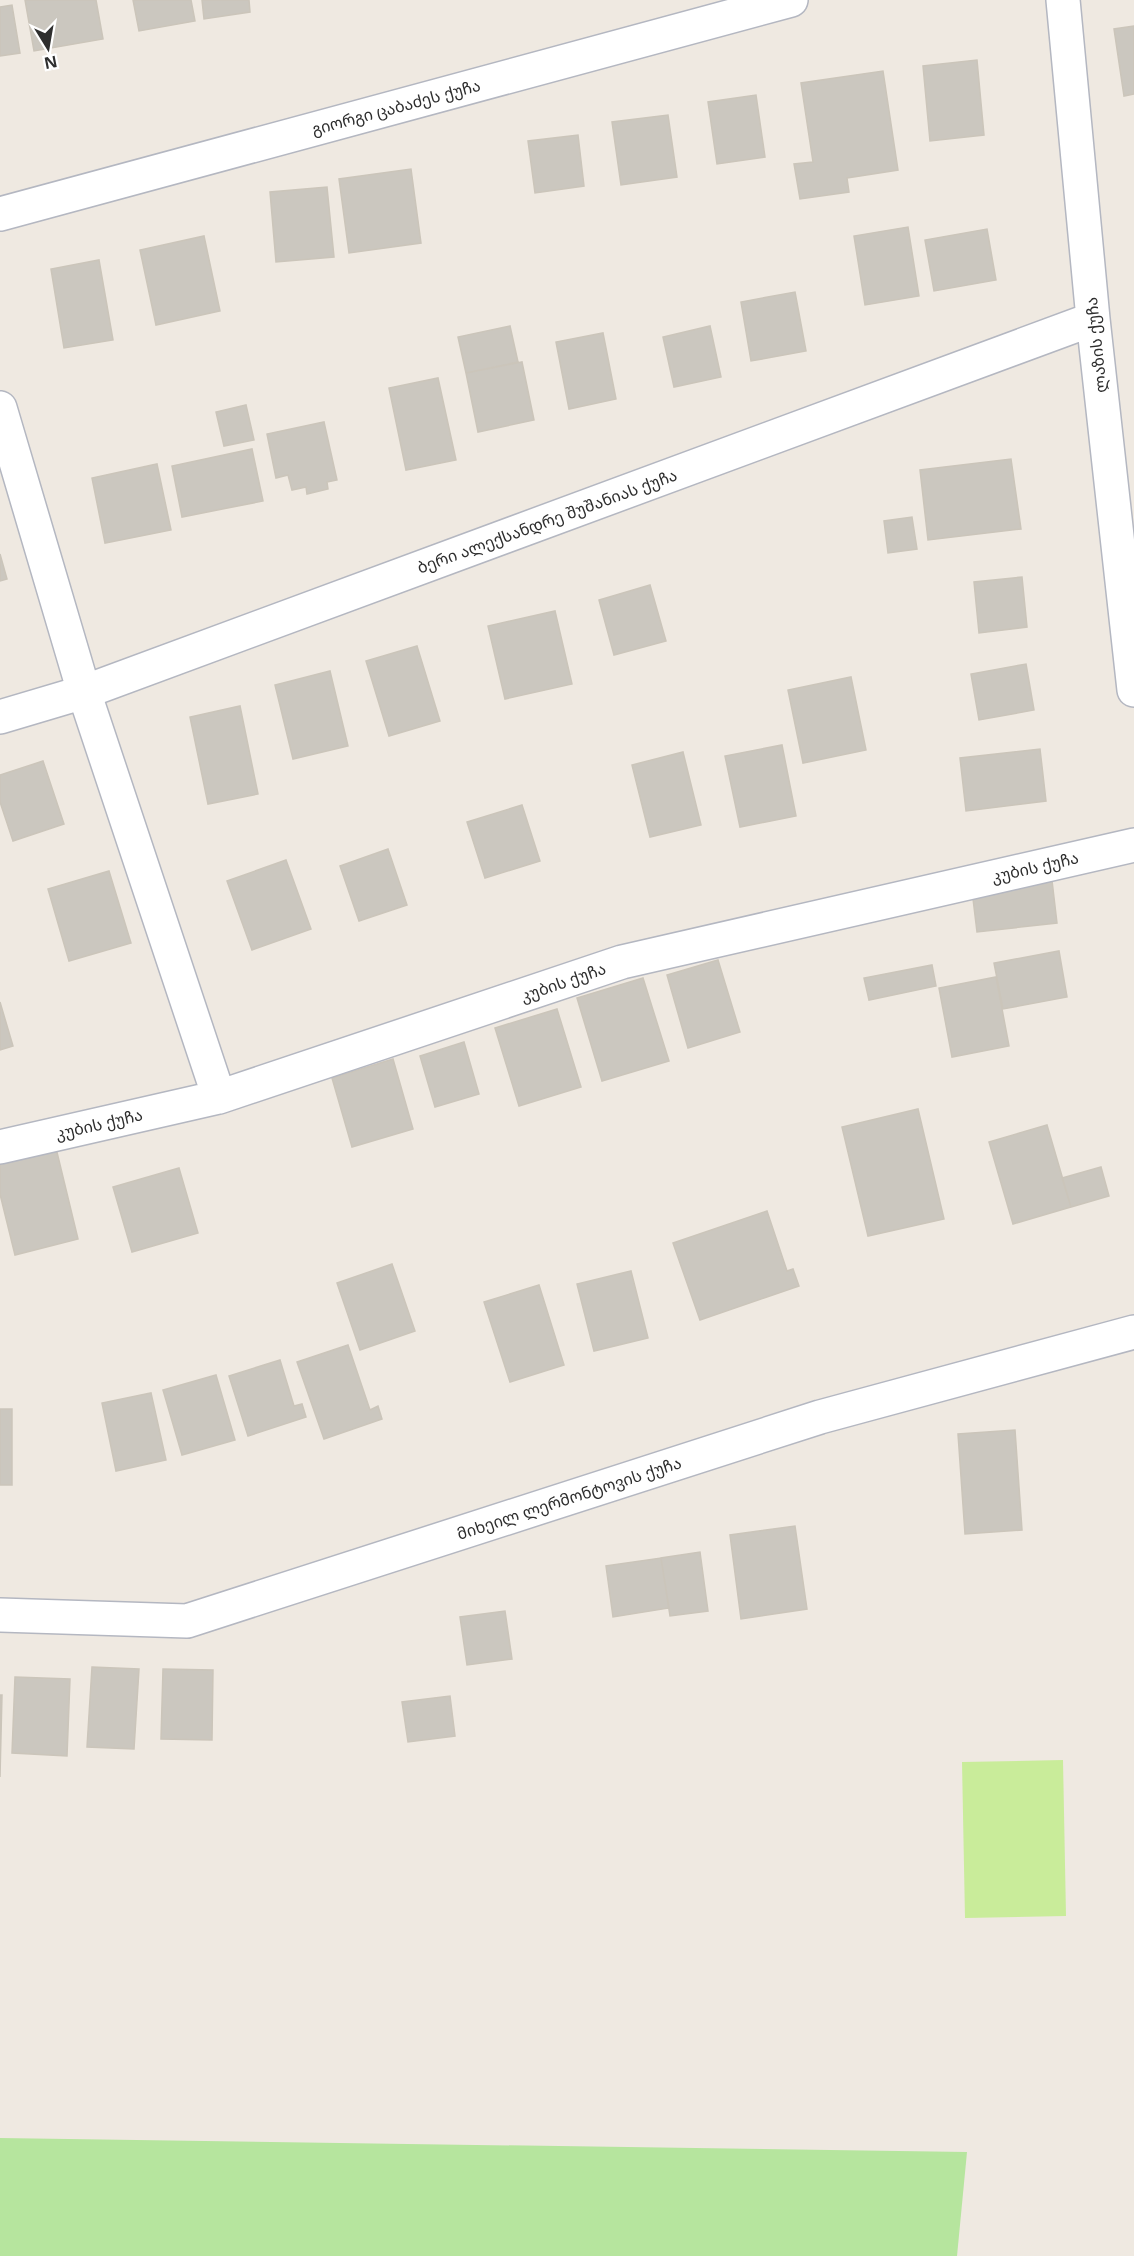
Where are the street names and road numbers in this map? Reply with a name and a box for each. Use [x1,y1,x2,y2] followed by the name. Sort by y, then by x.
[309,74,483,140] street label: გიორგი ცაბაძეს ქუჩა
[1080,296,1112,394] street label: ლაზის ქუჩა
[414,464,680,578] street label: ბერი ალექსანდრე შუშანიას ქუჩა
[989,846,1081,888] street label: კუბის ქუჩა
[517,957,609,1007] street label: კუბის ქუჩა
[53,1103,145,1145] street label: კუბის ქუჩა
[454,1451,684,1545] street label: მიხეილ ლერმონტოვის ქუჩა

